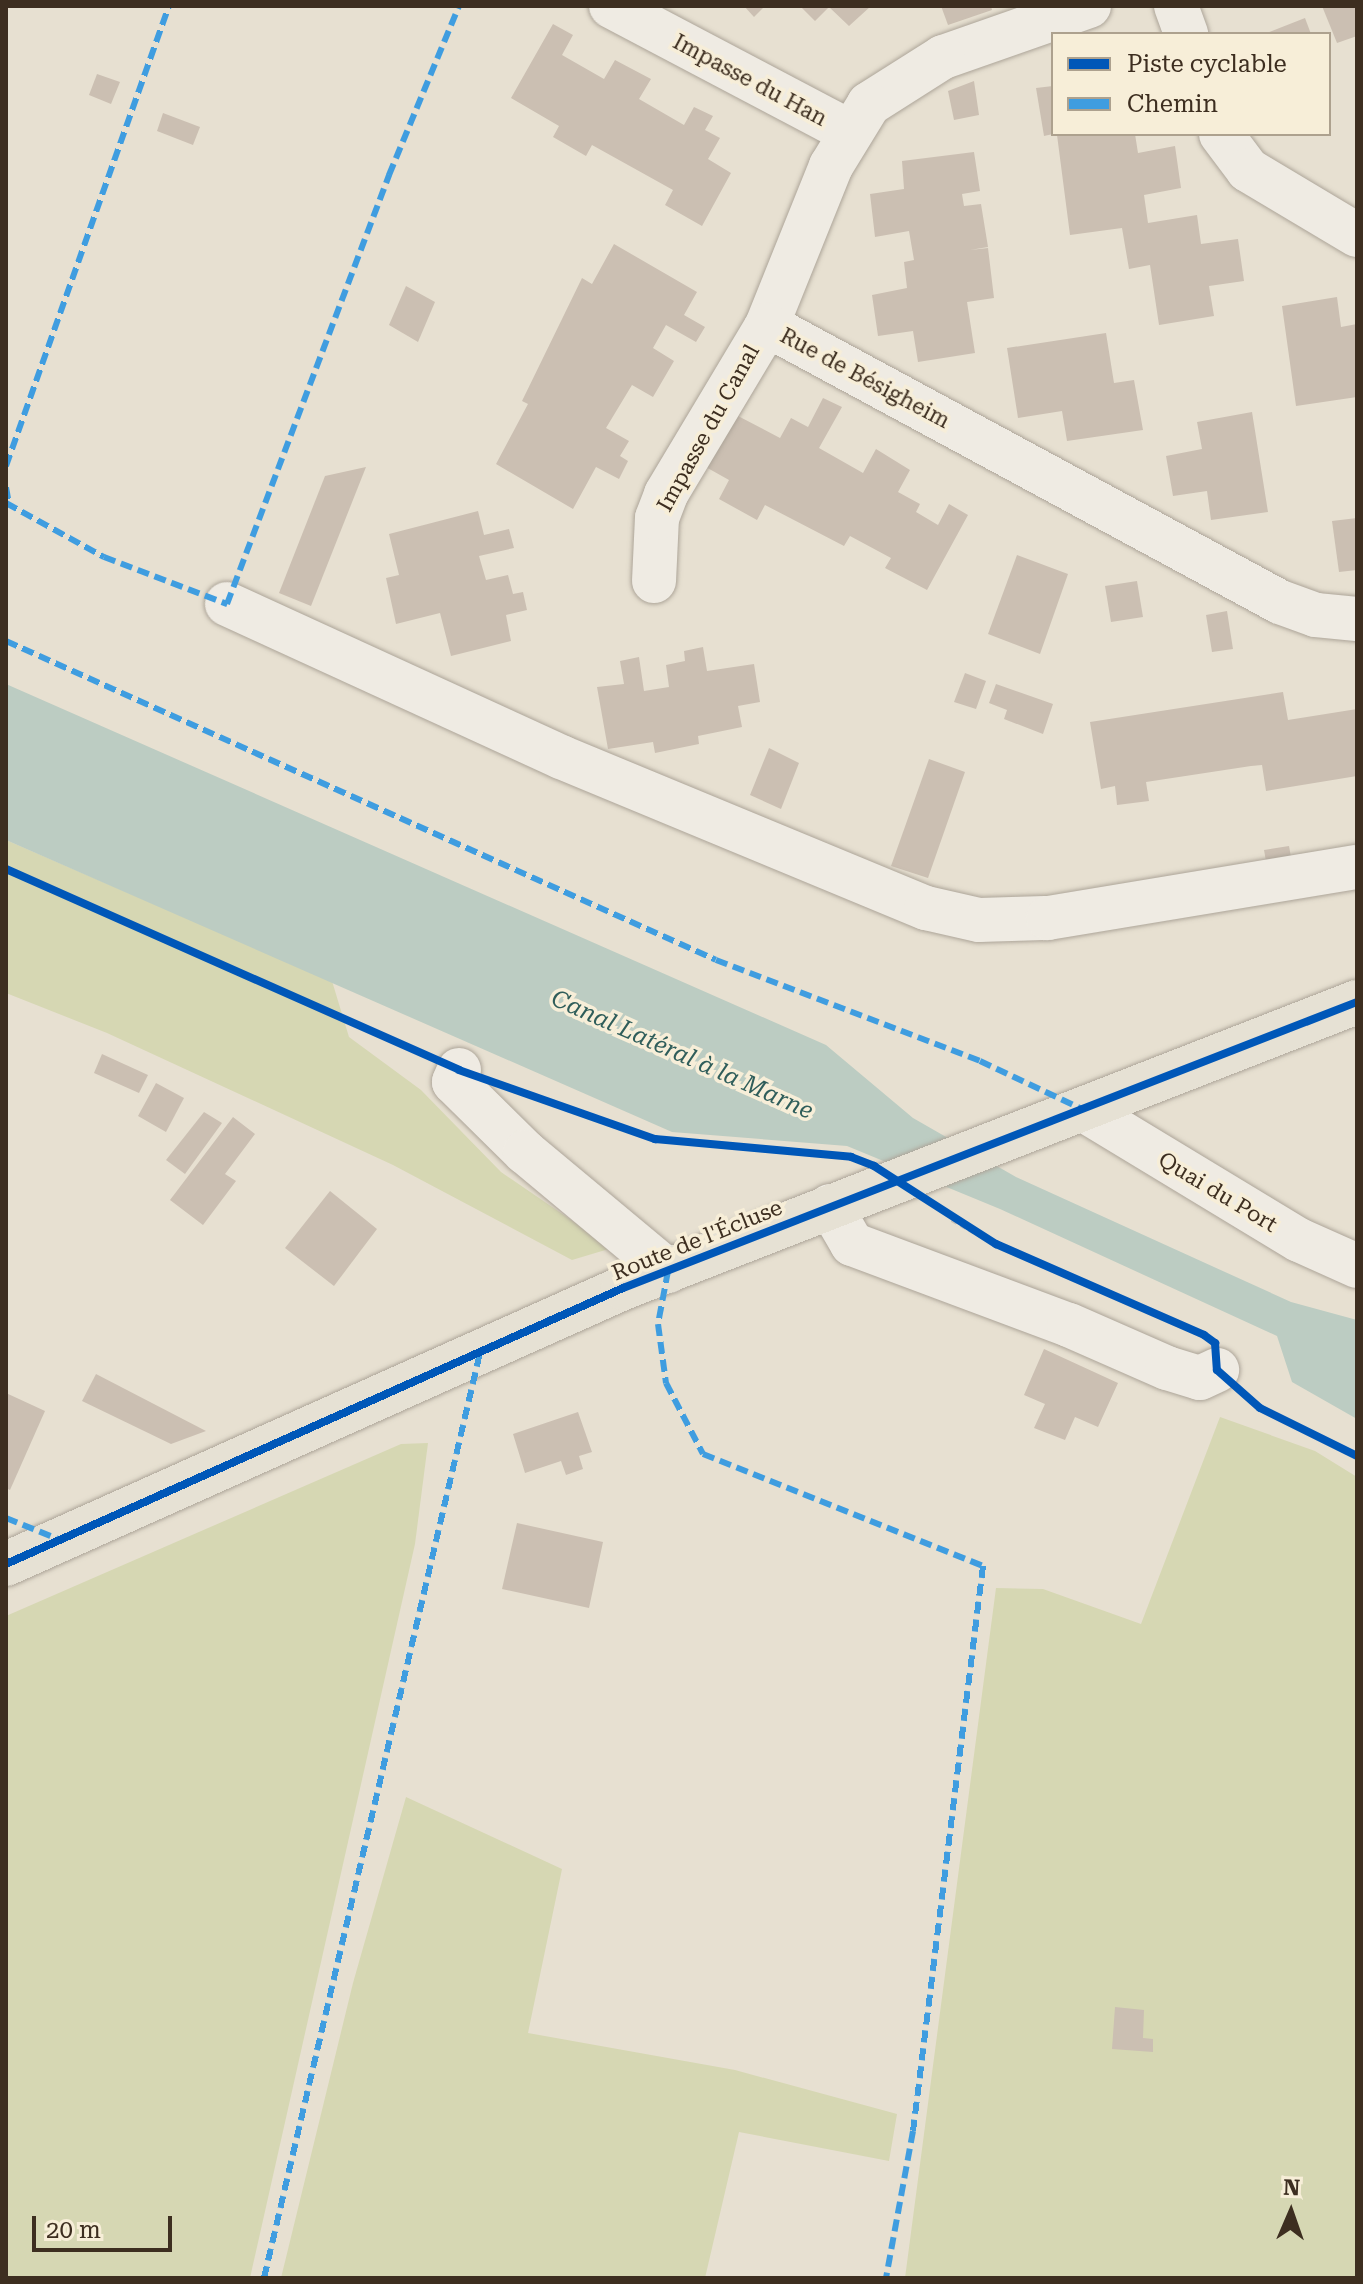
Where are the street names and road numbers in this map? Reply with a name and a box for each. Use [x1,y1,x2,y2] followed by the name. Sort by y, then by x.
[669,28,831,132] street label: Impasse du Han
[776,322,954,434] street label: Rue de Bésigheim
[651,340,765,516] street label: Impasse du Canal
[1154,1146,1282,1238] street label: Quai du Port
[608,1194,786,1286] street label: Route de l'Écluse

